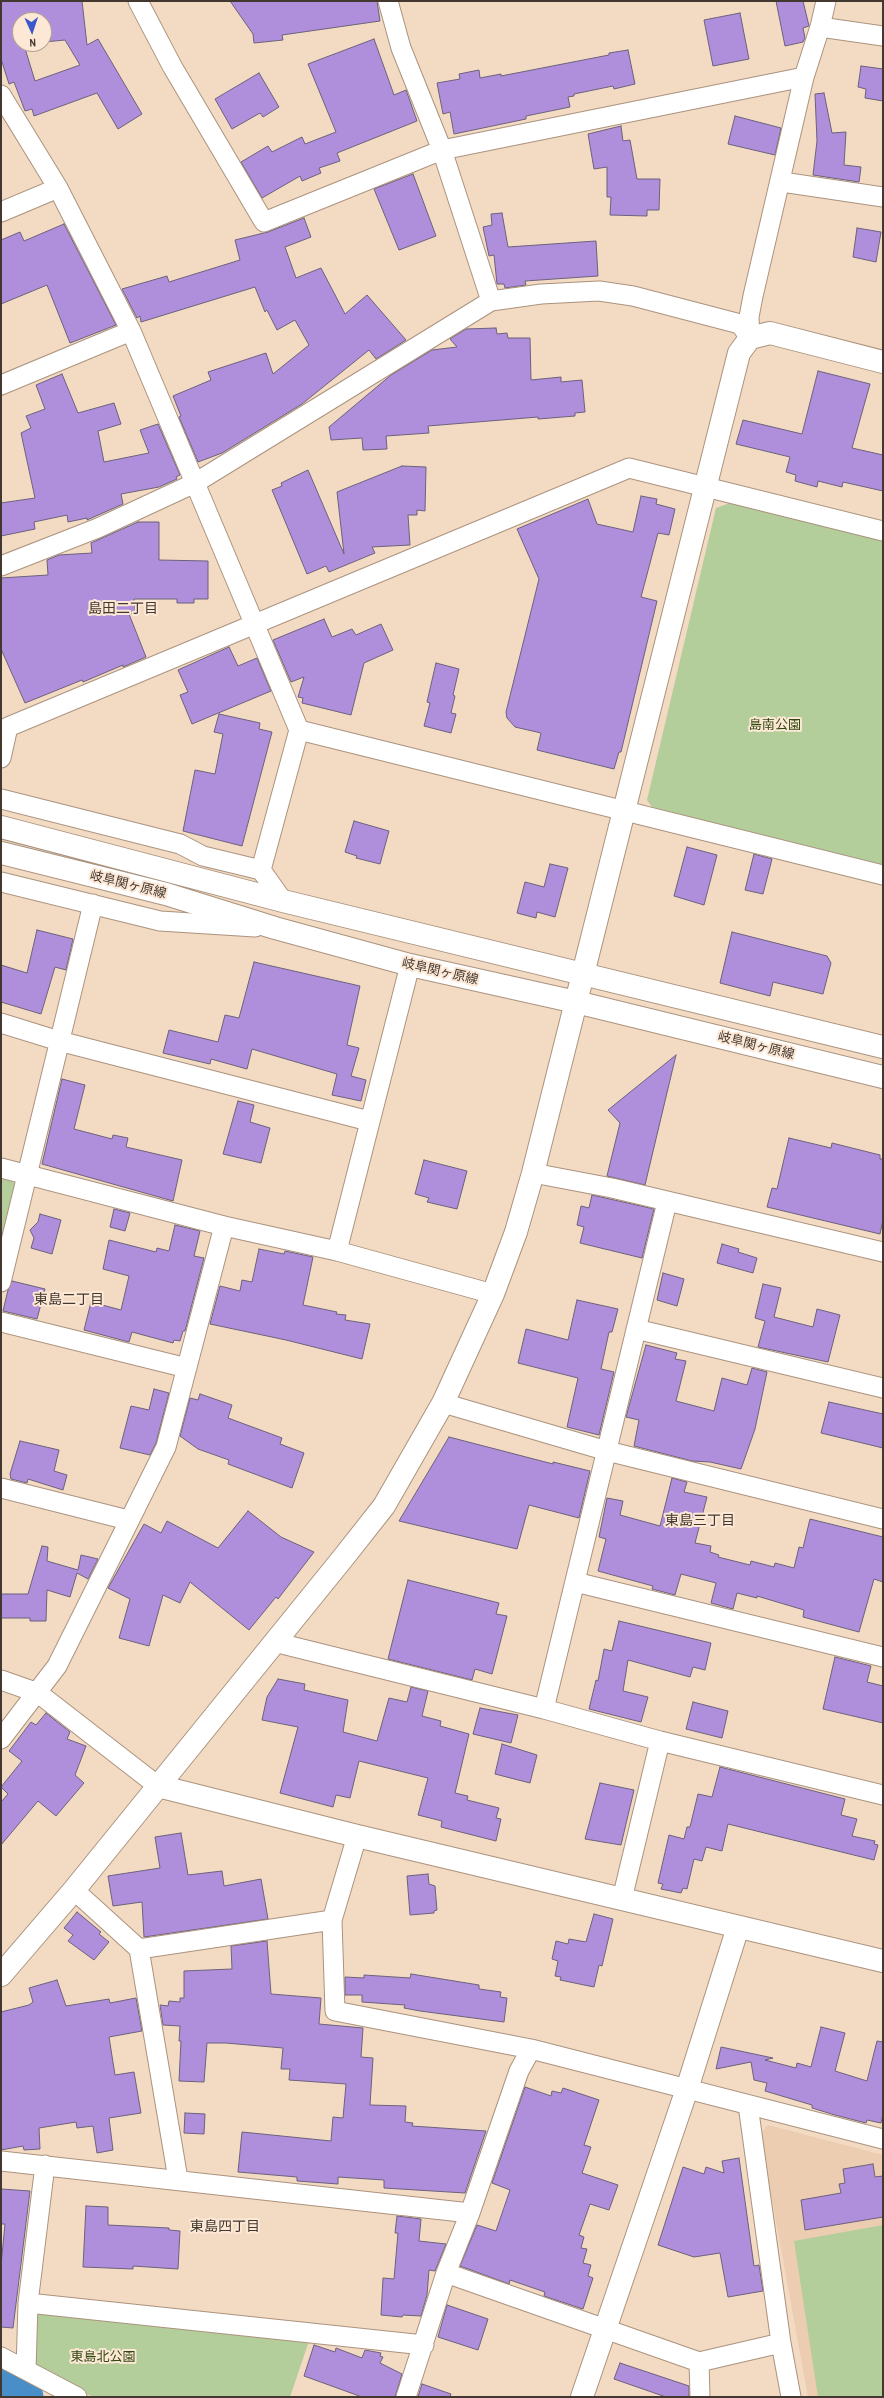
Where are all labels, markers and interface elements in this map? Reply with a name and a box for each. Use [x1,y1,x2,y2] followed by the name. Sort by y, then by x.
[12,12,52,52] north arrow
[29,36,36,50] text: N
[88,601,158,617] district label: 島田二丁目
[749,718,801,734] park label: 島南公園
[88,868,168,902] street label: 岐阜関ヶ原線
[400,956,480,988] street label: 岐阜関ヶ原線
[716,1029,796,1063] street label: 岐阜関ヶ原線
[34,1292,104,1308] district label: 東島二丁目
[665,1513,735,1529] district label: 東島三丁目
[190,2219,260,2235] district label: 東島四丁目
[71,2350,135,2366] park label: 東島北公園

